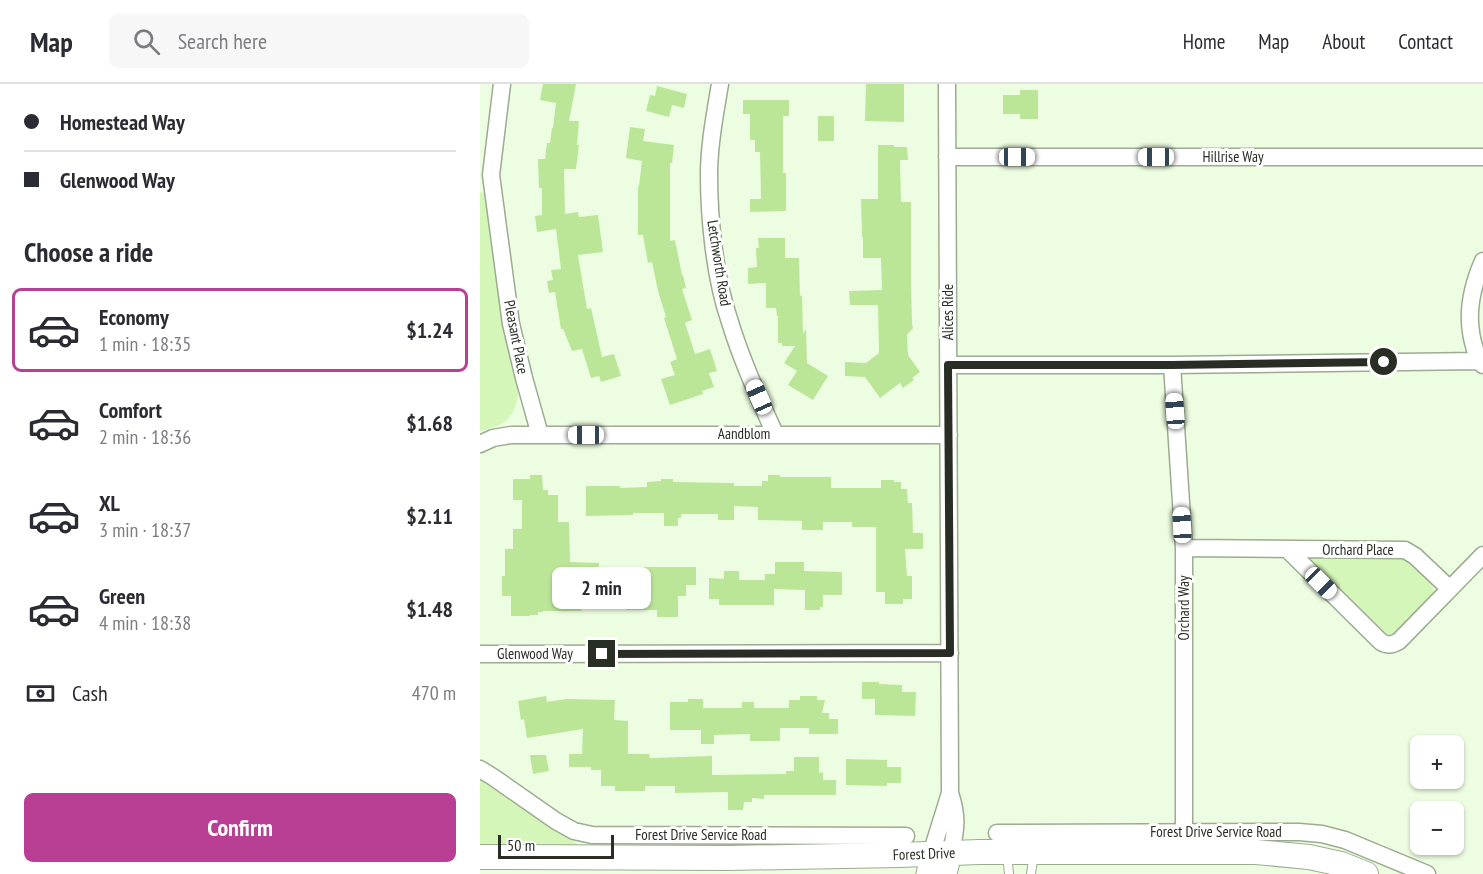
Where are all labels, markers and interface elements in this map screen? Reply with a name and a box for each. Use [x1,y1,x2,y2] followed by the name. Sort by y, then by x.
[109,14,529,68] search box
[30,23,73,60] text: Map
[130,25,163,58] icon: search
[178,27,267,55] text: Search here
[1183,28,1225,55] text: Home
[1258,28,1289,55] text: Map
[1322,28,1365,55] text: About
[1398,28,1453,55] text: Contact
[60,108,185,136] text: Homestead Way
[1202,147,1264,166] street label: Hillrise Way
[999,148,1035,166] car
[1138,148,1174,166] car
[60,166,175,194] text: Glenwood Way
[703,219,736,307] street label: Letchworth Road
[24,235,153,269] text: Choose a ride
[938,284,957,340] street label: Alices Ride
[500,298,533,376] street label: Pleasant Place
[27,303,81,357] icon: car
[99,303,169,331] text: Economy
[406,316,453,344] text: $1.24
[99,331,191,357] text: 1 min · 18:35
[1370,348,1397,375] route start
[743,377,775,417] car
[1165,392,1185,430] car
[27,396,81,450] icon: car
[99,396,162,424] text: Comfort
[406,409,453,437] text: $1.68
[99,424,191,450] text: 2 min · 18:36
[718,424,770,443] street label: Aandblom
[568,426,604,444] car
[27,489,81,543] icon: car
[99,489,120,517] text: XL
[406,502,453,530] text: $2.11
[1172,507,1192,543] car
[99,517,191,543] text: 3 min · 18:37
[1322,540,1394,559] street label: Orchard Place
[1302,564,1340,602] car
[552,567,652,609] callout: 2 min
[581,575,622,601] text: 2 min
[1174,575,1193,641] street label: Orchard Way
[27,582,81,636] icon: car
[99,582,145,610] text: Green
[406,595,453,623] text: $1.48
[99,610,191,636] text: 4 min · 18:38
[588,640,615,667] route end
[497,644,573,663] street label: Glenwood Way
[24,677,57,710] icon: cash
[72,679,108,707] text: Cash
[412,680,456,706] text: 470 m
[1410,735,1464,855] map controls
[1410,735,1464,789] button: +
[24,793,456,862] button: Confirm
[1410,801,1464,855] button: −
[1150,822,1282,841] street label: Forest Drive Service Road
[635,825,767,844] street label: Forest Drive Service Road
[498,832,614,860] scale bar
[507,835,535,855] text: 50 m
[892,843,956,864] street label: Forest Drive

